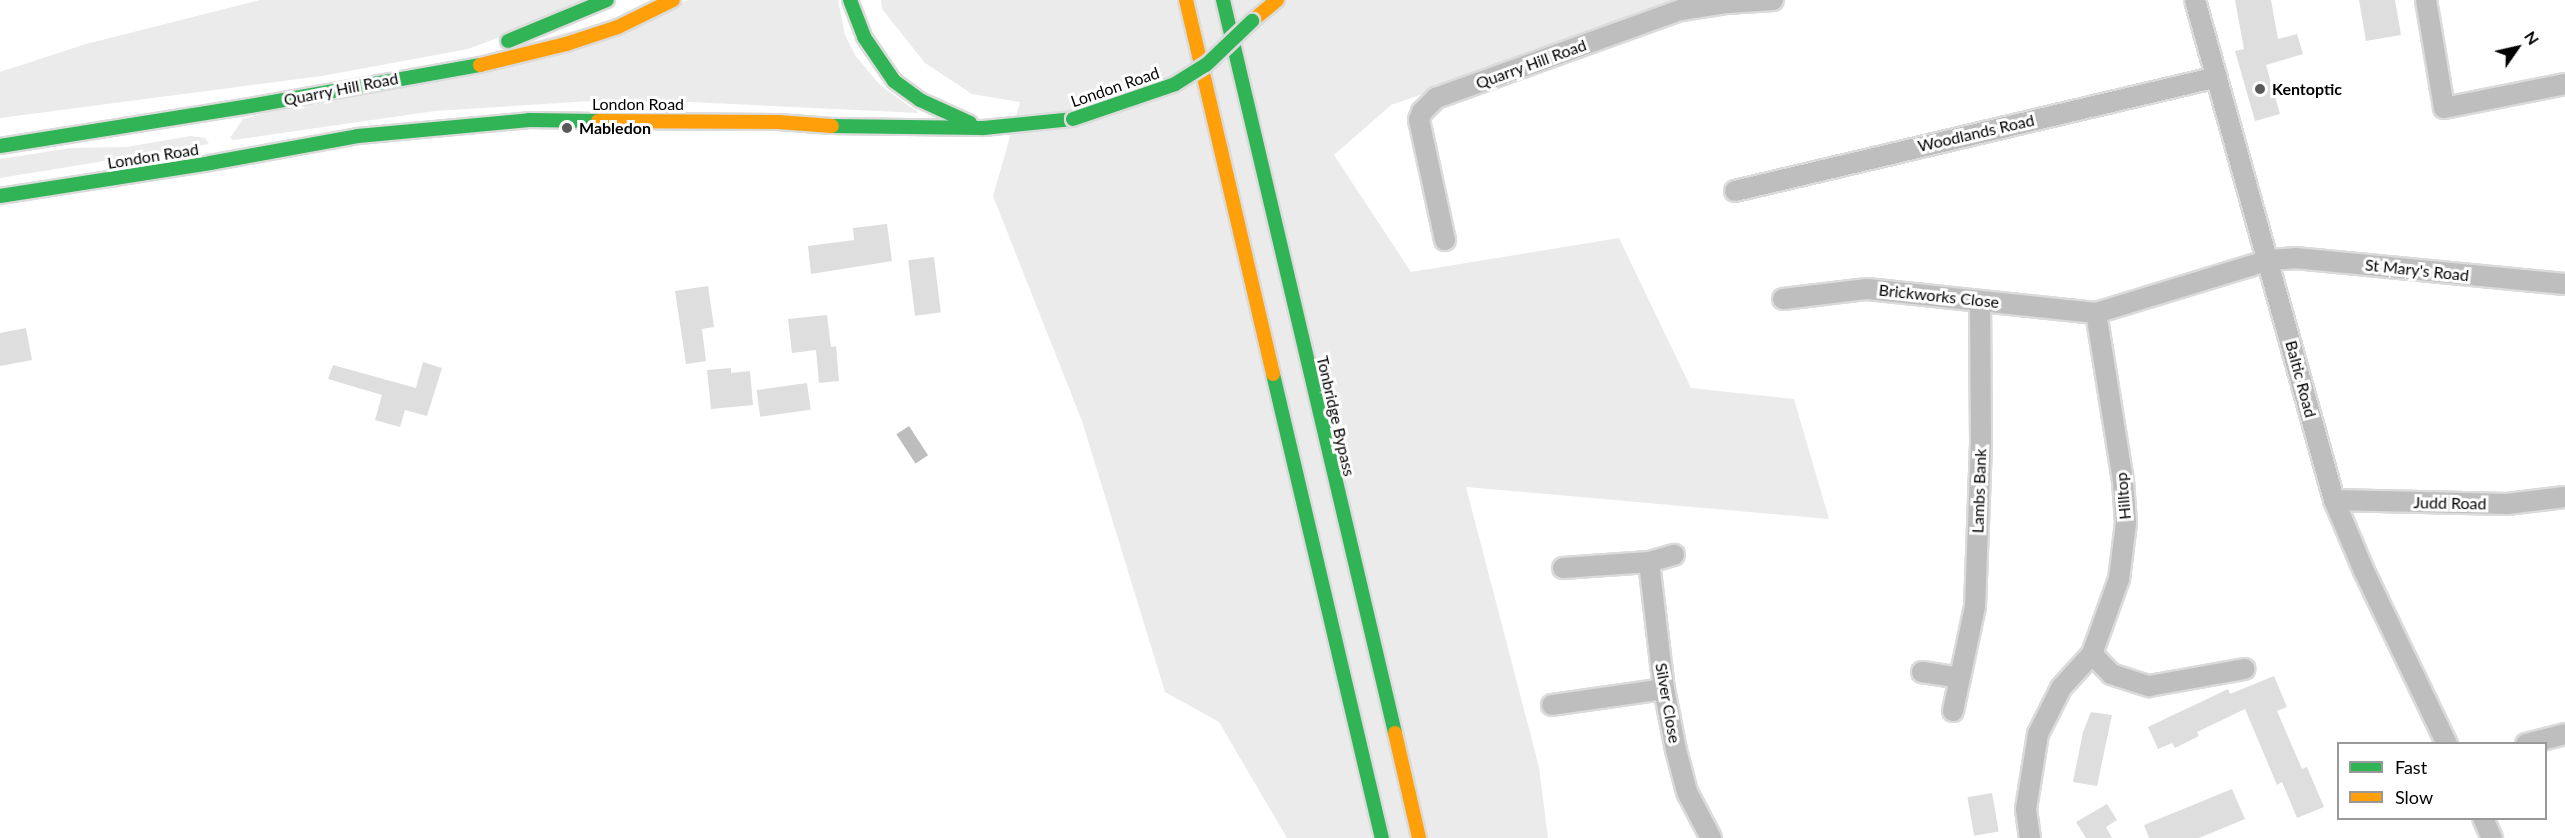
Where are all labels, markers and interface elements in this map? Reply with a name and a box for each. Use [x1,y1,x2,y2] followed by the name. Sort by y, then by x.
[2487,18,2547,78] north arrow
[2521,27,2544,48] text: N
[1473,35,1589,93] street label: Quarry Hill Road
[1068,63,1162,111] street label: London Road
[282,68,400,110] street label: Quarry Hill Road
[2272,79,2342,99] place label: Kentoptic
[2253,82,2267,96] marker: Kentoptic
[592,94,684,114] street label: London Road
[1916,110,2036,156] street label: Woodlands Road
[579,118,651,138] place label: Mabledon
[560,121,574,135] marker: Mabledon
[106,139,200,173] street label: London Road
[2364,255,2470,285] street label: St Mary's Road
[1878,280,2000,312] street label: Brickworks Close
[2282,338,2320,420] street label: Baltic Road
[1313,354,1359,478] street label: Tonbridge Bypass
[1968,448,1990,534] street label: Lambs Bank
[2111,472,2135,520] street label: Hilltop
[2413,493,2487,513] street label: Judd Road
[1651,661,1685,745] street label: Silver Close
[2337,742,2547,820] legend
[2395,756,2427,778] text: Fast
[2395,786,2433,808] text: Slow

